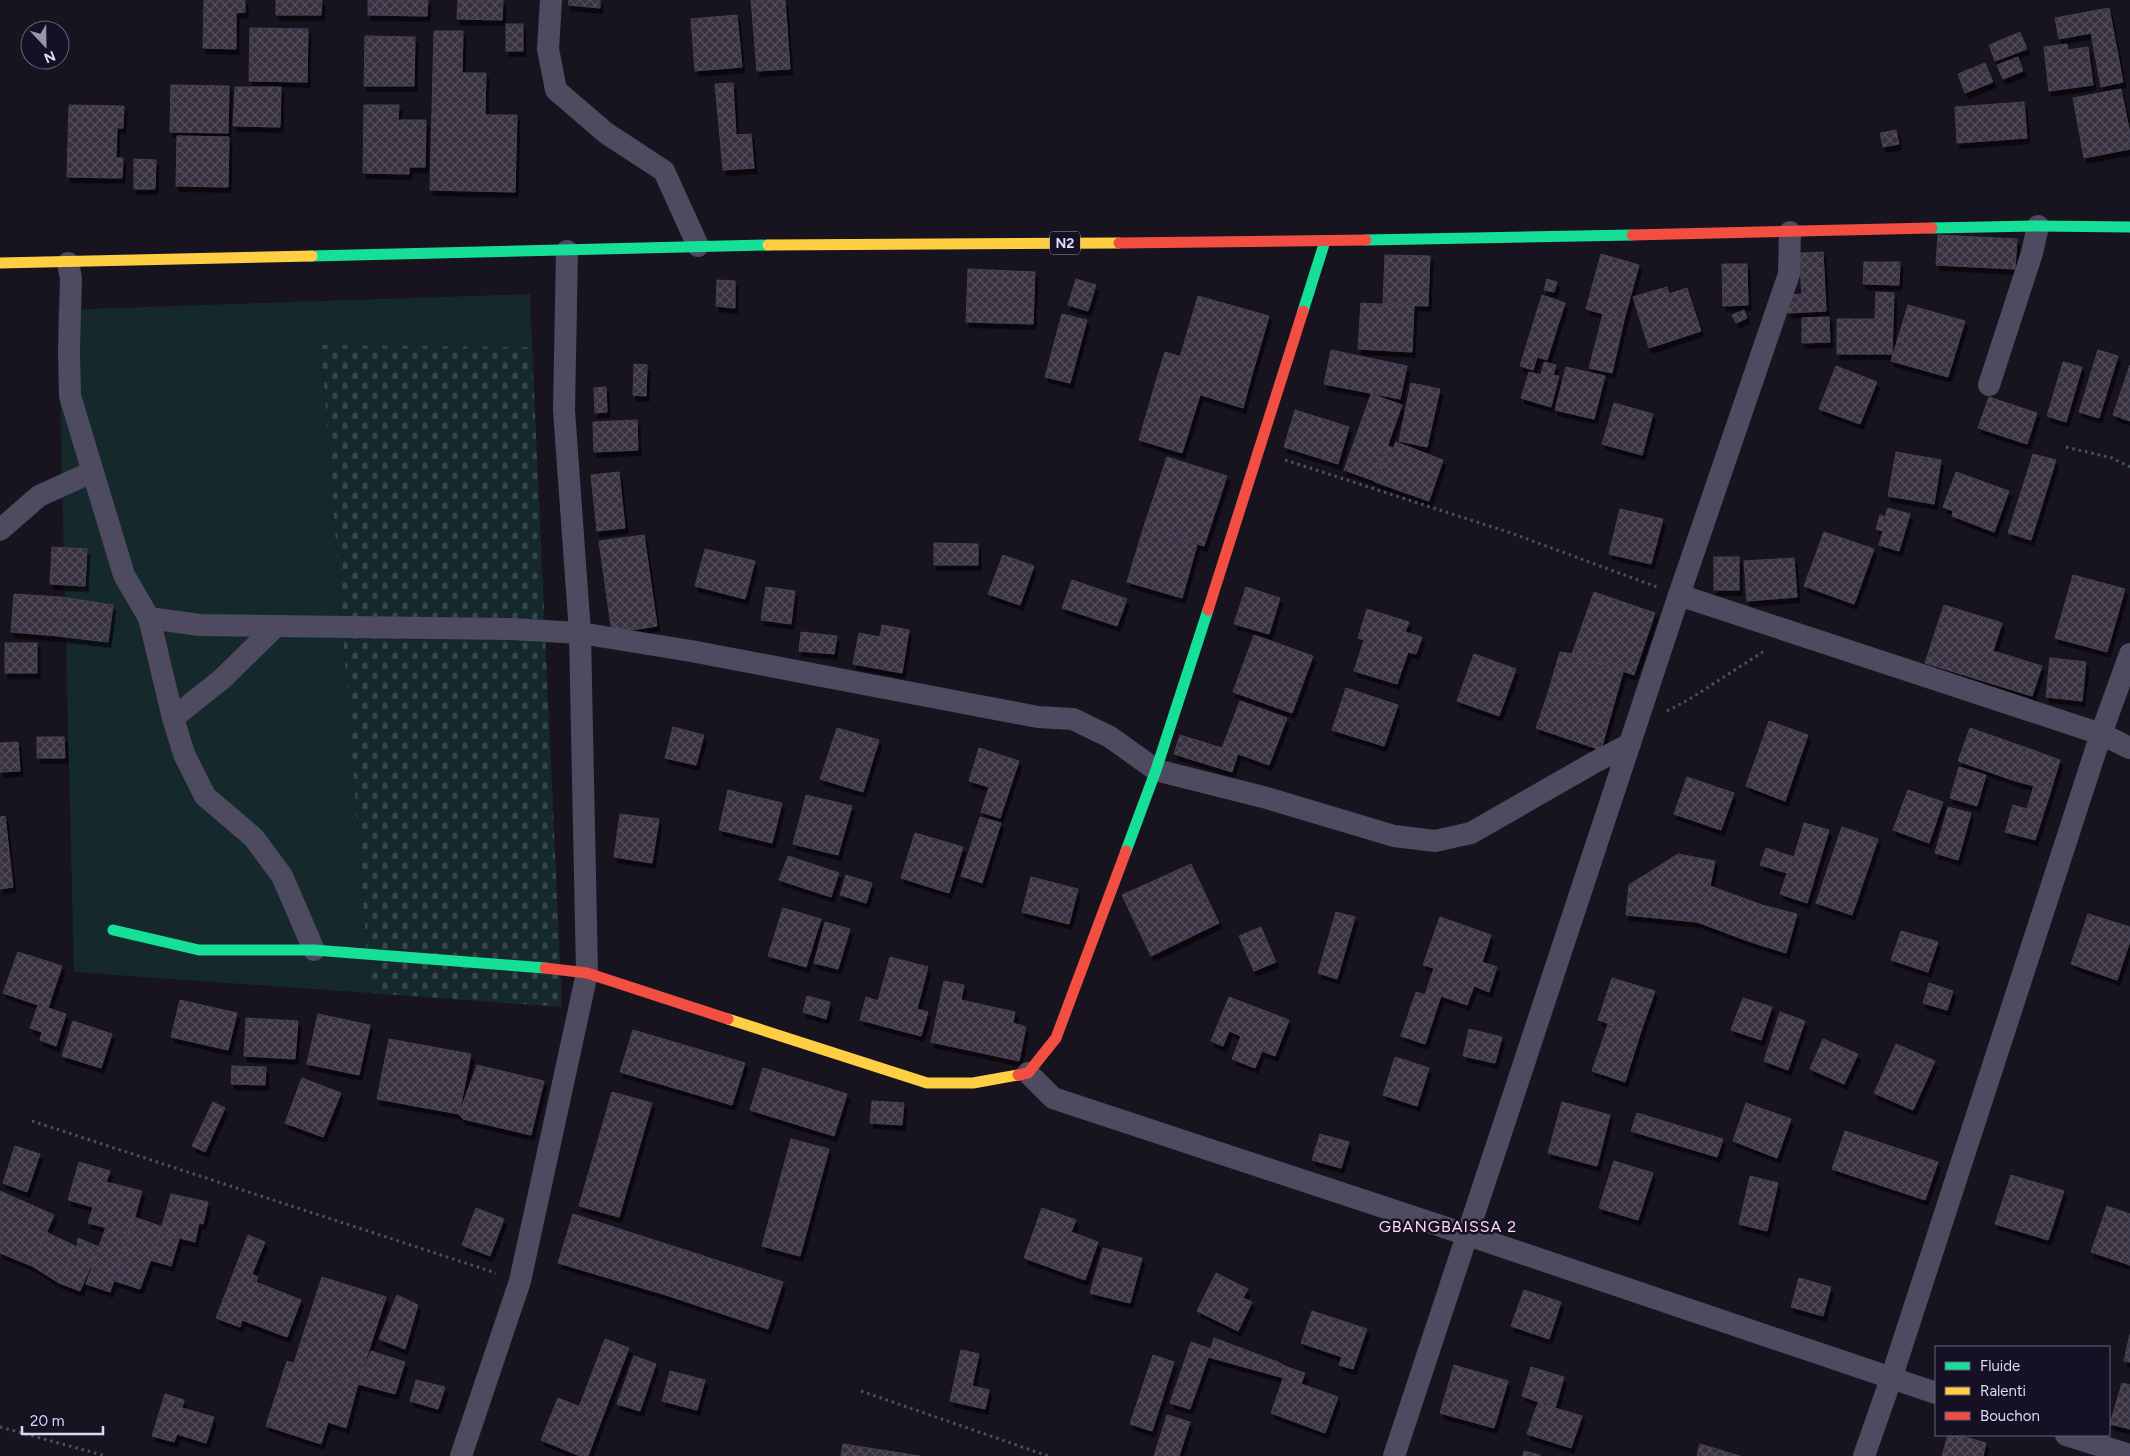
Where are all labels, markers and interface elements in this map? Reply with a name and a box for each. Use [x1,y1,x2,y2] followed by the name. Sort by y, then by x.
[20,20,70,70] north arrow
[41,47,58,66] text: N
[1050,232,1080,254] road number: N2
[1379,1217,1517,1236] district label: GBANGBAISSA 2
[1935,1346,2110,1436] legend
[1980,1357,2020,1375] text: Fluide
[1980,1382,2026,1400] text: Ralenti
[22,1404,104,1436] scale bar
[1980,1407,2040,1425] text: Bouchon
[30,1412,64,1430] text: 20 m

